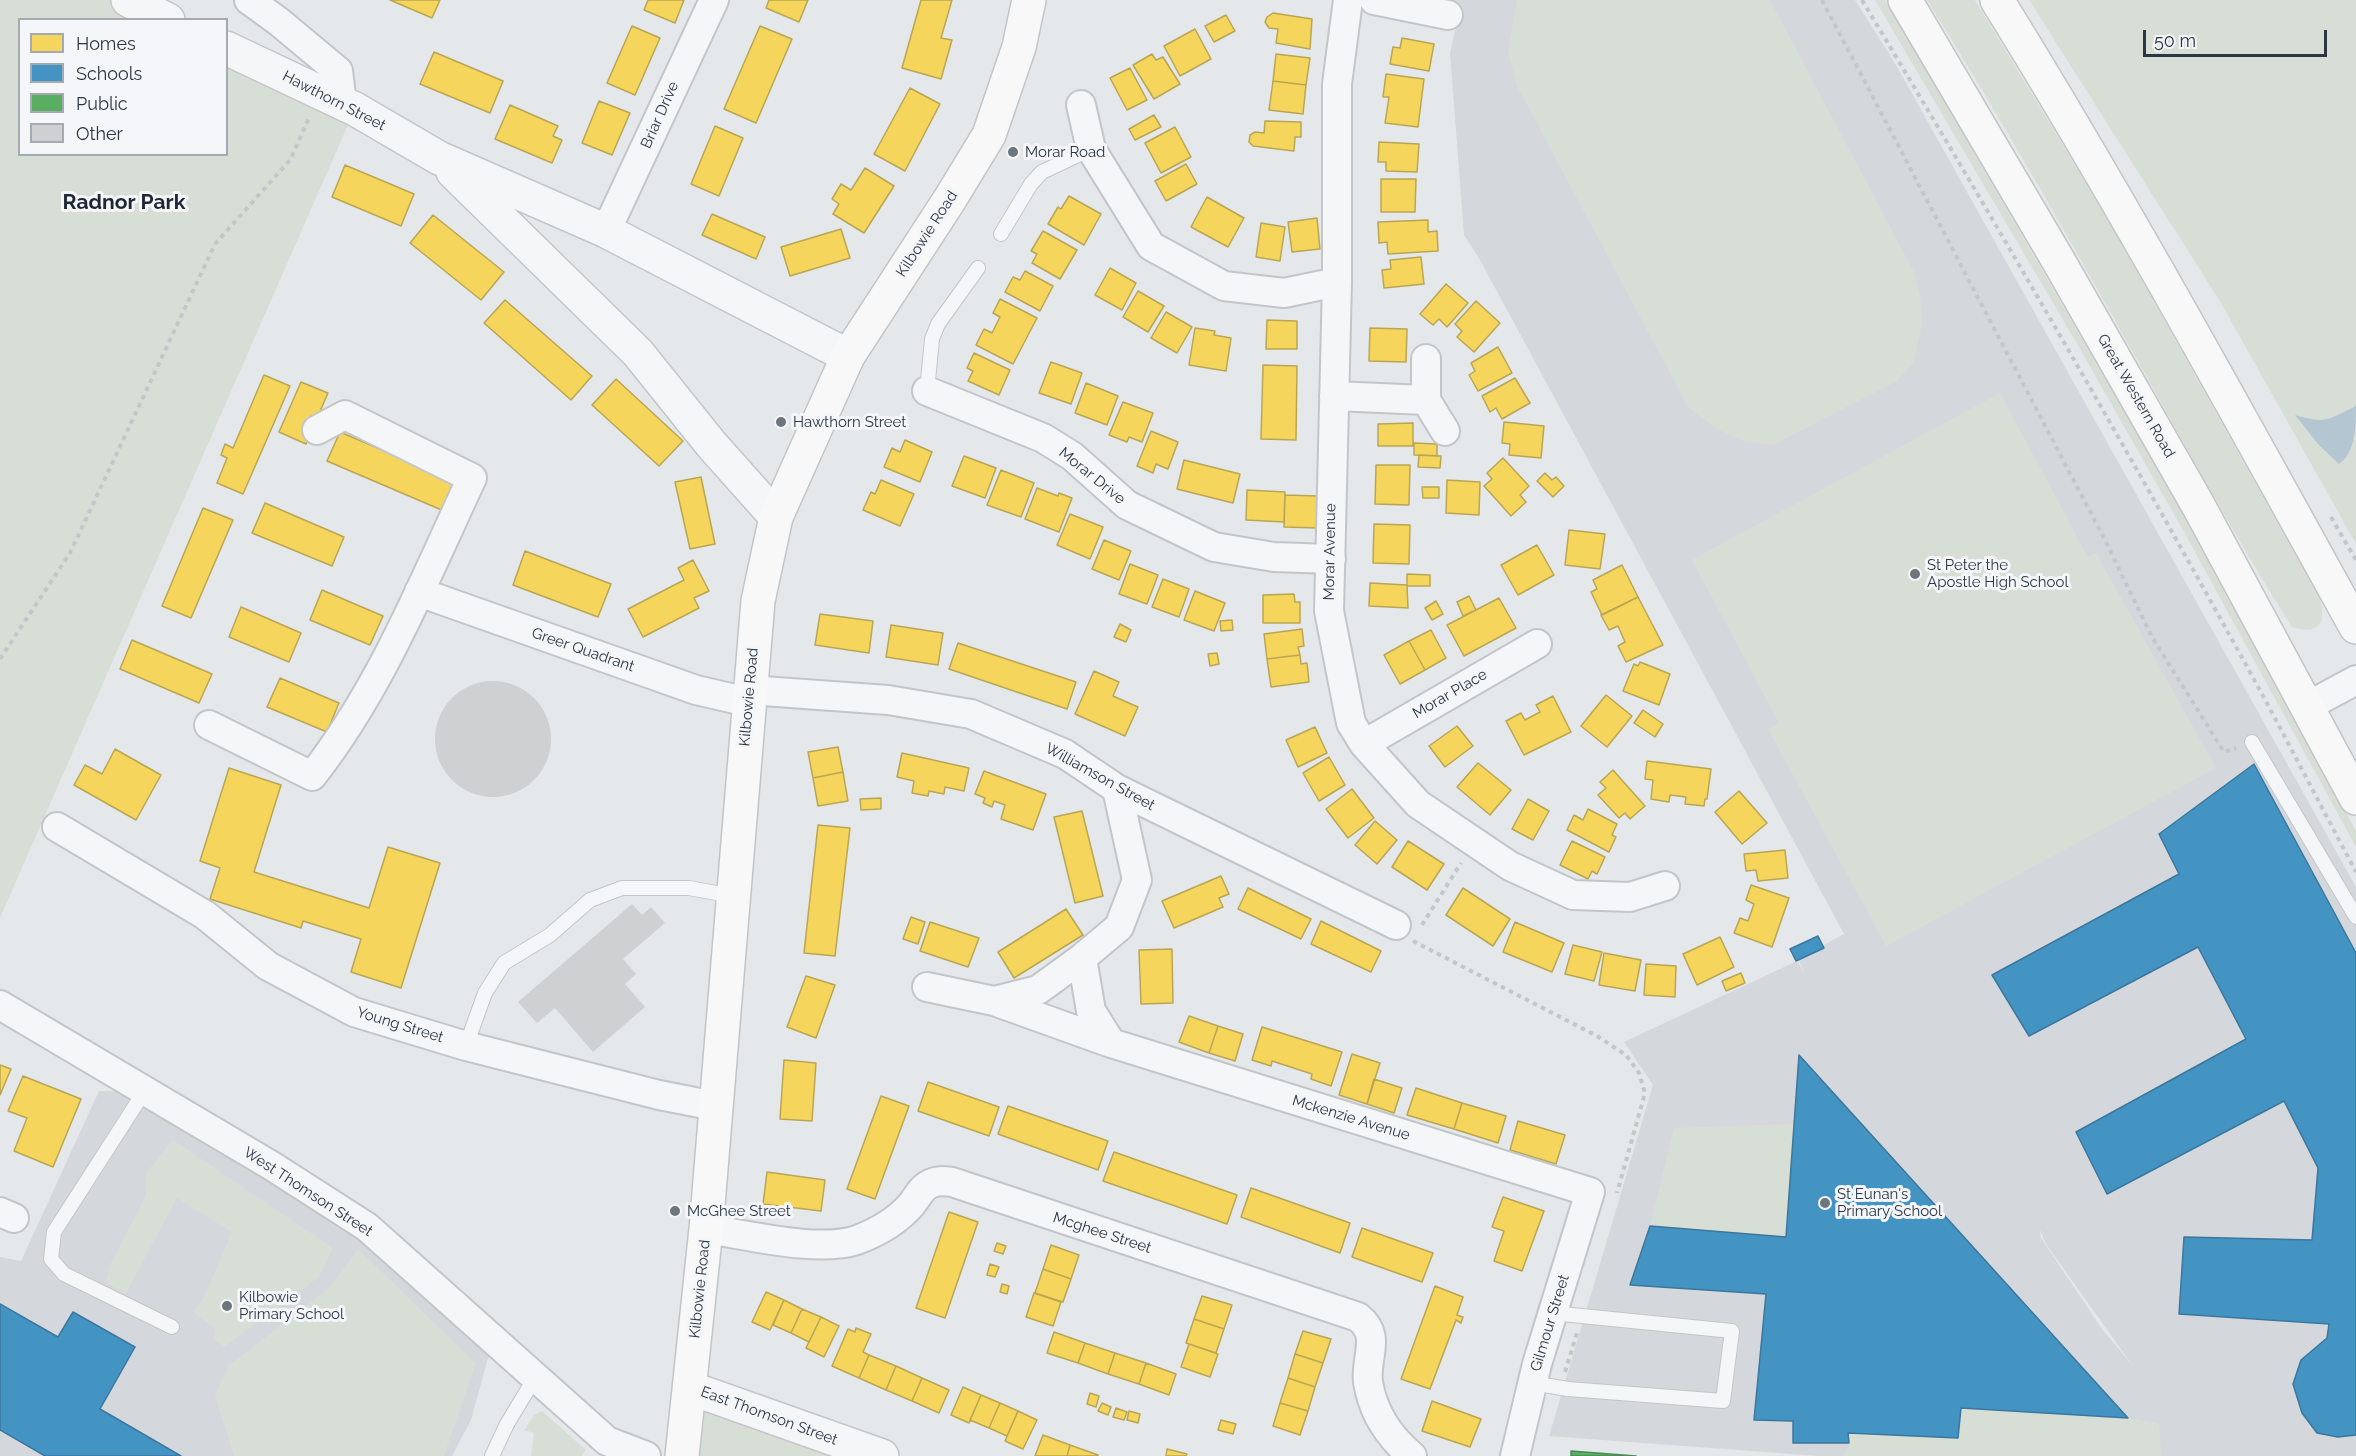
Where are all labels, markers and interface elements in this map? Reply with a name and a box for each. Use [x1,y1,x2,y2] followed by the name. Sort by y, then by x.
[18,18,228,156] legend
[2146,18,2330,56] scale bar
[2154,30,2196,51] text: 50 m
[76,33,136,54] text: Homes
[76,63,142,84] text: Schools
[279,67,389,135] street label: Hawthorn Street
[637,79,683,151] street label: Briar Drive
[76,93,128,114] text: Public
[76,123,123,144] text: Other
[1025,143,1105,161] place label: Morar Road
[1006,145,1020,159] marker: Morar Road
[892,188,962,280] street label: Kilbowie Road
[63,190,185,216] district label: Radnor Park
[2093,331,2179,461] street label: Great Western Road
[793,413,906,431] place label: Hawthorn Street
[774,415,788,429] marker: Hawthorn Street
[1055,444,1129,508] street label: Morar Drive
[1320,503,1340,601] street label: Morar Avenue
[1927,556,2068,591] place label: St Peter the Apostle High School
[1908,567,1922,581] marker: St Peter the Apostle High School
[529,624,637,676] street label: Greer Quadrant
[736,647,762,747] street label: Kilbowie Road
[1410,665,1490,723] street label: Morar Place
[1042,739,1158,815] street label: Williamson Street
[355,1003,445,1047] street label: Young Street
[1290,1092,1412,1144] street label: Mckenzie Avenue
[240,1143,376,1241] street label: West Thomson Street
[1837,1185,1942,1220] place label: St Eunan's Primary School
[1818,1196,1832,1210] marker: St Eunan's Primary School
[687,1202,791,1220] place label: McGhee Street
[668,1204,682,1218] marker: McGhee Street
[1051,1209,1153,1257] street label: Mcghee Street
[686,1239,714,1339] street label: Kilbowie Road
[1527,1272,1573,1374] street label: Gilmour Street
[239,1288,344,1323] place label: Kilbowie Primary School
[220,1299,234,1313] marker: Kilbowie Primary School
[698,1383,840,1449] street label: East Thomson Street

